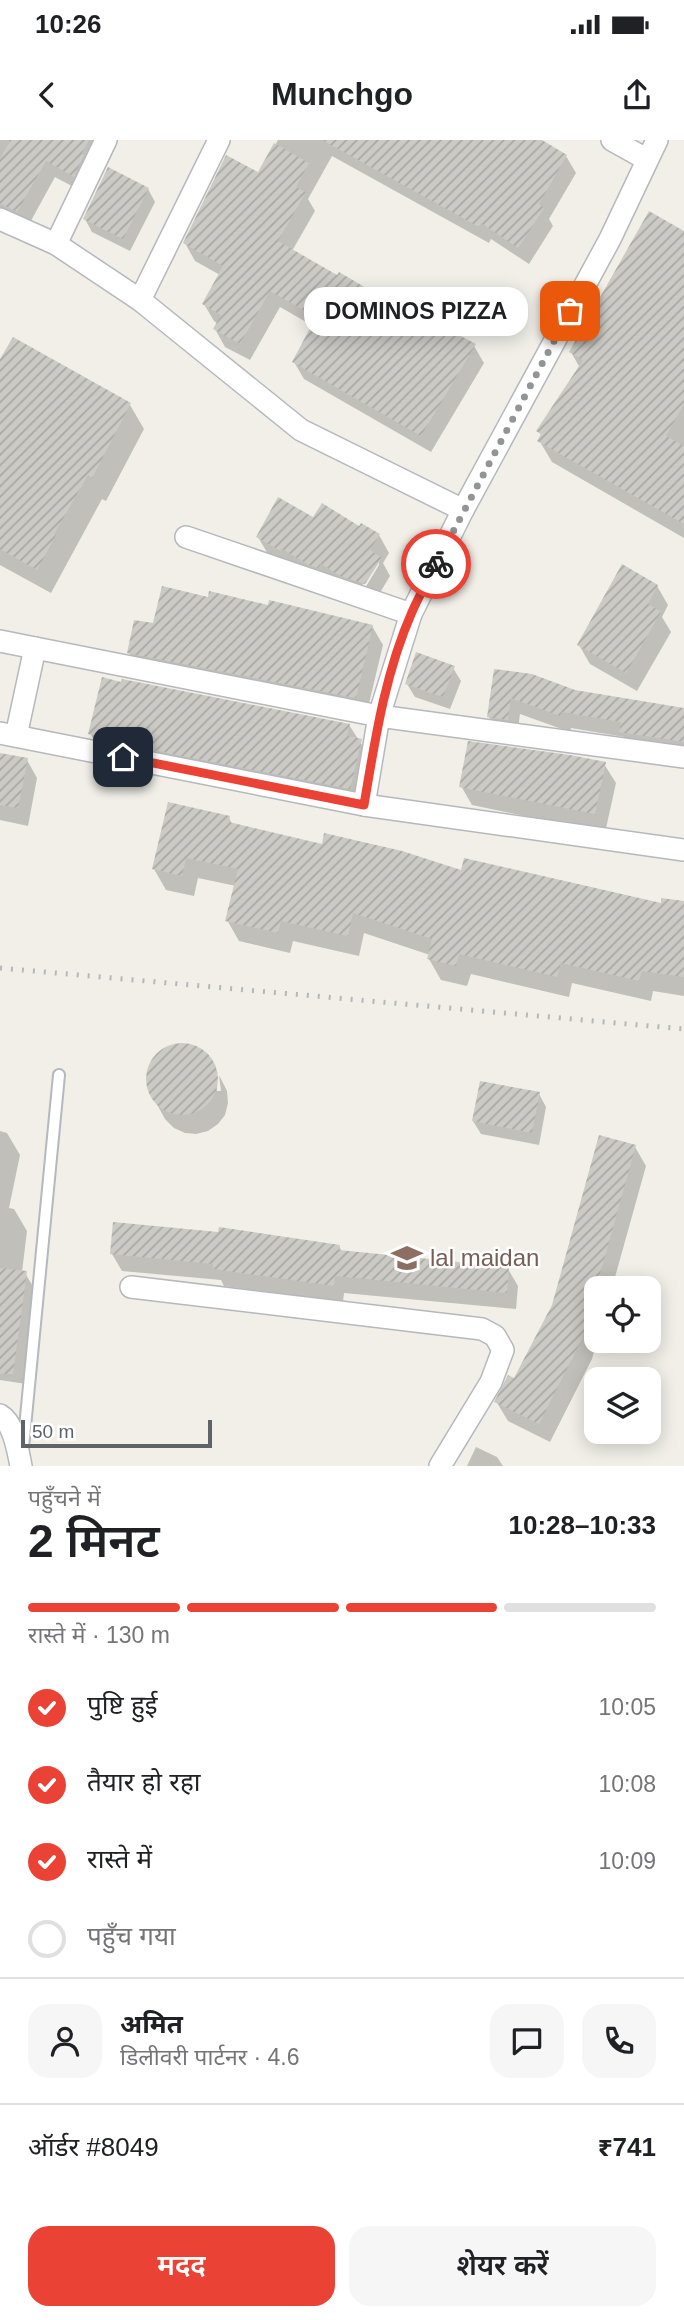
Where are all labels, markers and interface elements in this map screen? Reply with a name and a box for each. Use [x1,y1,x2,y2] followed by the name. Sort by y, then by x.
[35,9,102,39] text: 10:26
[28,76,66,114] icon: back
[271,76,413,112] text: Munchgo
[618,76,656,114] icon: share
[540,281,600,341] pin
[304,286,528,336] callout: DOMINOS PIZZA
[551,292,589,330] icon: bag
[325,298,507,324] text: DOMINOS PIZZA
[401,529,471,599] courier
[417,545,455,583] icon: bike
[93,727,153,787] pin
[104,738,142,776] icon: home
[390,1241,424,1275] school or university icon: lal maidan
[430,1244,539,1271] place label: lal maidan
[584,1276,661,1444] map controls
[584,1276,661,1353] button: locate
[584,1367,661,1444] button: layers
[21,1417,212,1449] scale bar
[32,1421,74,1442] text: 50 m
[28,1485,101,1511] text: पहुँचने में
[509,1510,656,1540] text: 10:28–10:33
[28,1515,160,1567] text: 2 मिनट
[28,1622,170,1648] text: रास्ते में · 130 m
[28,1689,66,1727] icon: check
[87,1690,157,1720] text: पुष्टि हुई
[598,1694,656,1720] text: 10:05
[28,1766,66,1804] icon: check
[87,1767,200,1797] text: तैयार हो रहा
[598,1771,656,1797] text: 10:08
[28,1843,66,1881] icon: check
[87,1844,152,1874] text: रास्ते में
[598,1848,656,1874] text: 10:09
[87,1921,176,1951] text: पहुँच गया
[28,2004,102,2078] button: person
[490,2004,564,2078] button: chat
[582,2004,656,2078] button: phone
[120,2009,183,2039] text: अमित
[120,2044,300,2070] text: डिलीवरी पार्टनर · 4.6
[28,2132,159,2162] text: ऑर्डर #8049
[598,2132,656,2162] text: ₹741
[28,2226,335,2306] button: मदद
[349,2226,656,2306] button: शेयर करें

